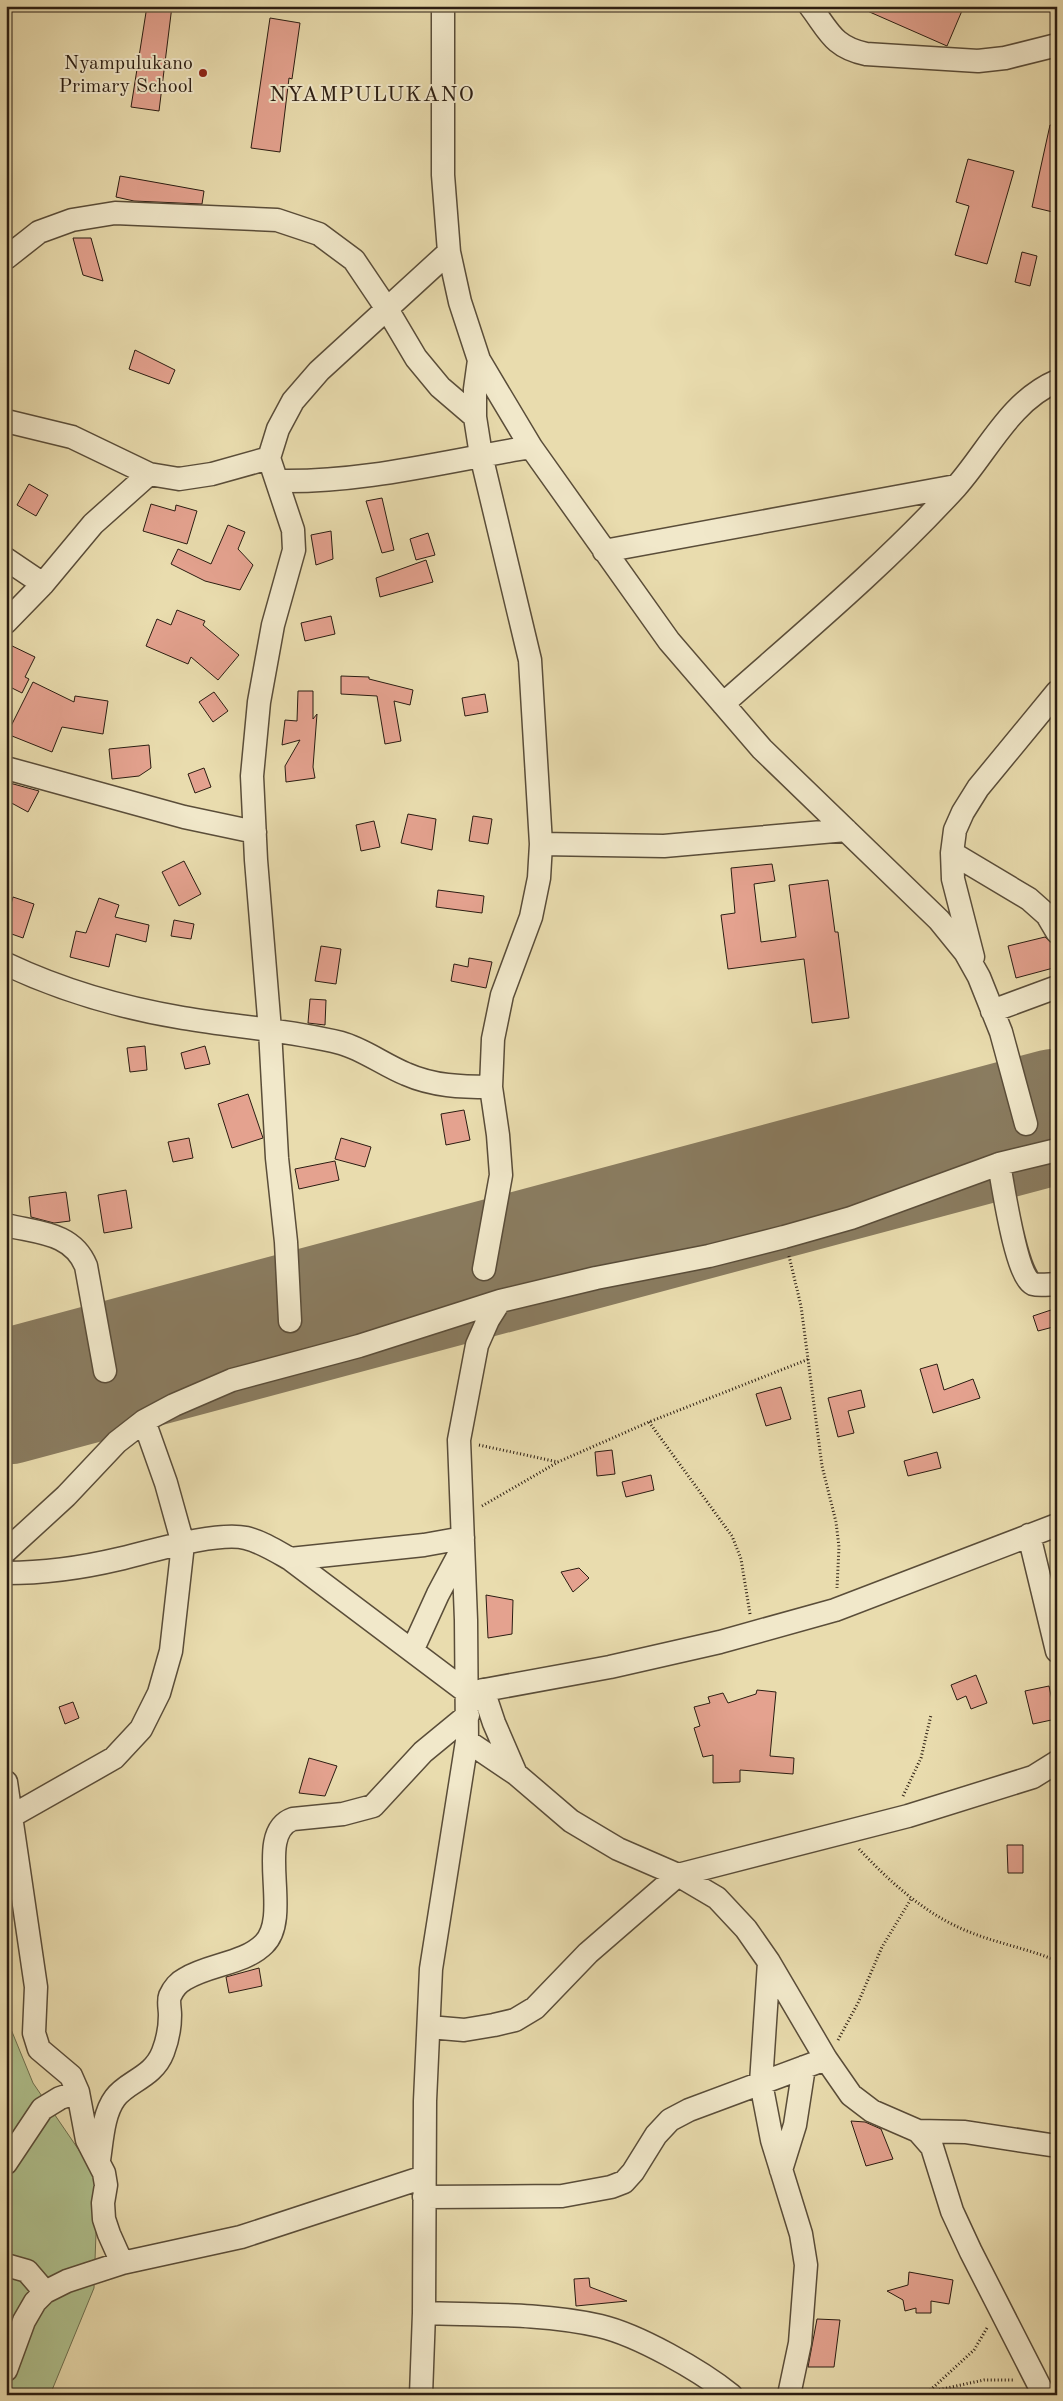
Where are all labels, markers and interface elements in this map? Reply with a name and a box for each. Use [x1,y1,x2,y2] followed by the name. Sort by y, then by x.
[58,54,193,97] place label: Nyampulukano Primary School
[197,67,209,79] marker: Nyampulukano Primary School
[269,84,475,106] district label: NYAMPULUKANO

